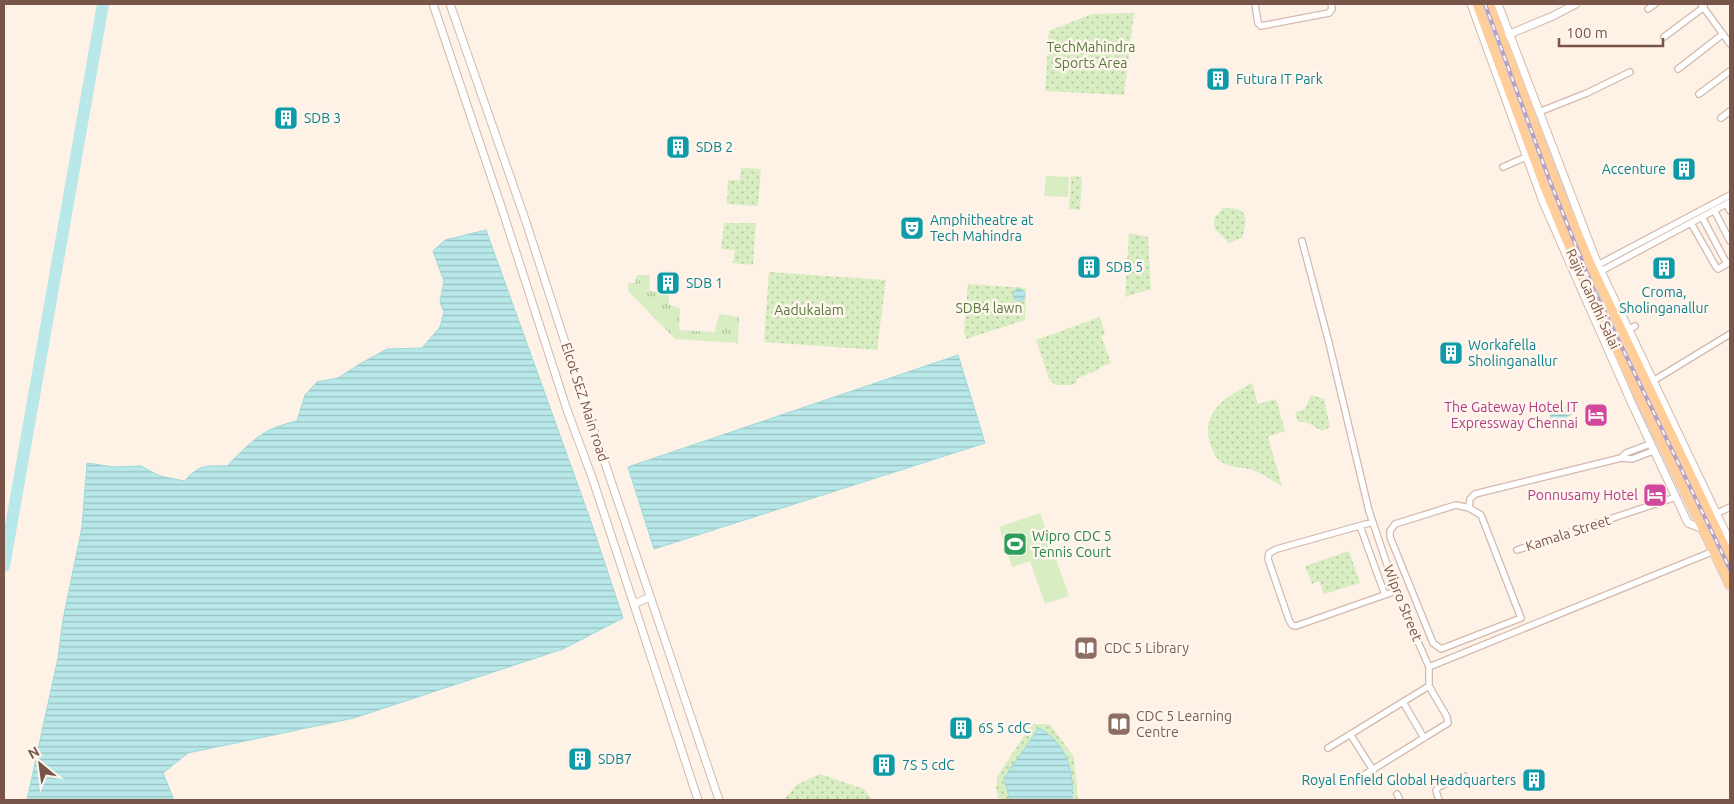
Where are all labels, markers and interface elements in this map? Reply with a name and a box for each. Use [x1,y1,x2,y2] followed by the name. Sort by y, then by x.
[1559,15,1663,47] scale bar
[1566,24,1608,41] text: 100 m
[1047,39,1135,71] park label: TechMahindra Sports Area
[1205,66,1231,92] building icon: Futura IT Park
[1236,71,1323,87] place label: Futura IT Park
[273,105,299,131] building icon: SDB 3
[304,110,341,126] place label: SDB 3
[665,134,691,160] building icon: SDB 2
[696,139,733,155] place label: SDB 2
[1671,156,1697,182] building icon: Accenture
[1602,161,1666,177] place label: Accenture
[930,212,1034,244] place label: Amphitheatre at Tech Mahindra
[899,215,925,241] theatre icon: Amphitheatre at Tech Mahindra
[1563,246,1623,352] street label: Rajiv Gandhi Salai
[1076,254,1102,280] building icon: SDB 5
[1651,255,1677,281] building icon: Croma, Sholinganallur
[1106,259,1143,275] place label: SDB 5
[655,270,681,296] building icon: SDB 1
[686,275,723,291] place label: SDB 1
[1619,284,1710,316] place label: Croma, Sholinganallur
[956,300,1022,316] park label: SDB4 lawn
[774,302,844,318] park label: Aadukalam
[1468,337,1558,369] place label: Workafella Sholinganallur
[1438,340,1464,366] building icon: Workafella Sholinganallur
[558,341,612,463] street label: Elcot SEZ Main road
[1444,399,1578,431] place label: The Gateway Hotel IT Expressway Chennai
[1583,402,1609,428] hotel icon: The Gateway Hotel IT Expressway Chennai
[1642,482,1668,508] hotel icon: Ponnusamy Hotel
[1527,487,1638,503] place label: Ponnusamy Hotel
[1524,512,1613,554] street label: Kamala Street
[1032,528,1112,560] place label: Wipro CDC 5 Tennis Court
[1002,531,1028,557] sports icon: Wipro CDC 5 Tennis Court
[1380,563,1426,644] street label: Wipro Street
[1073,635,1099,661] library icon: CDC 5 Library
[1104,640,1189,656] place label: CDC 5 Library
[1136,708,1232,740] place label: CDC 5 Learning Centre
[1106,711,1132,737] library icon: CDC 5 Learning Centre
[948,715,974,741] building icon: 6S 5 cdC
[978,720,1031,736] place label: 6S 5 cdC
[15,739,65,789] north arrow
[25,743,42,762] text: N
[567,746,593,772] building icon: SDB7
[598,751,632,767] place label: SDB7
[871,752,897,778] building icon: 7S 5 cdC
[902,757,955,773] place label: 7S 5 cdC
[1521,767,1547,793] building icon: Royal Enfield Global Headquarters
[1301,772,1516,788] place label: Royal Enfield Global Headquarters

